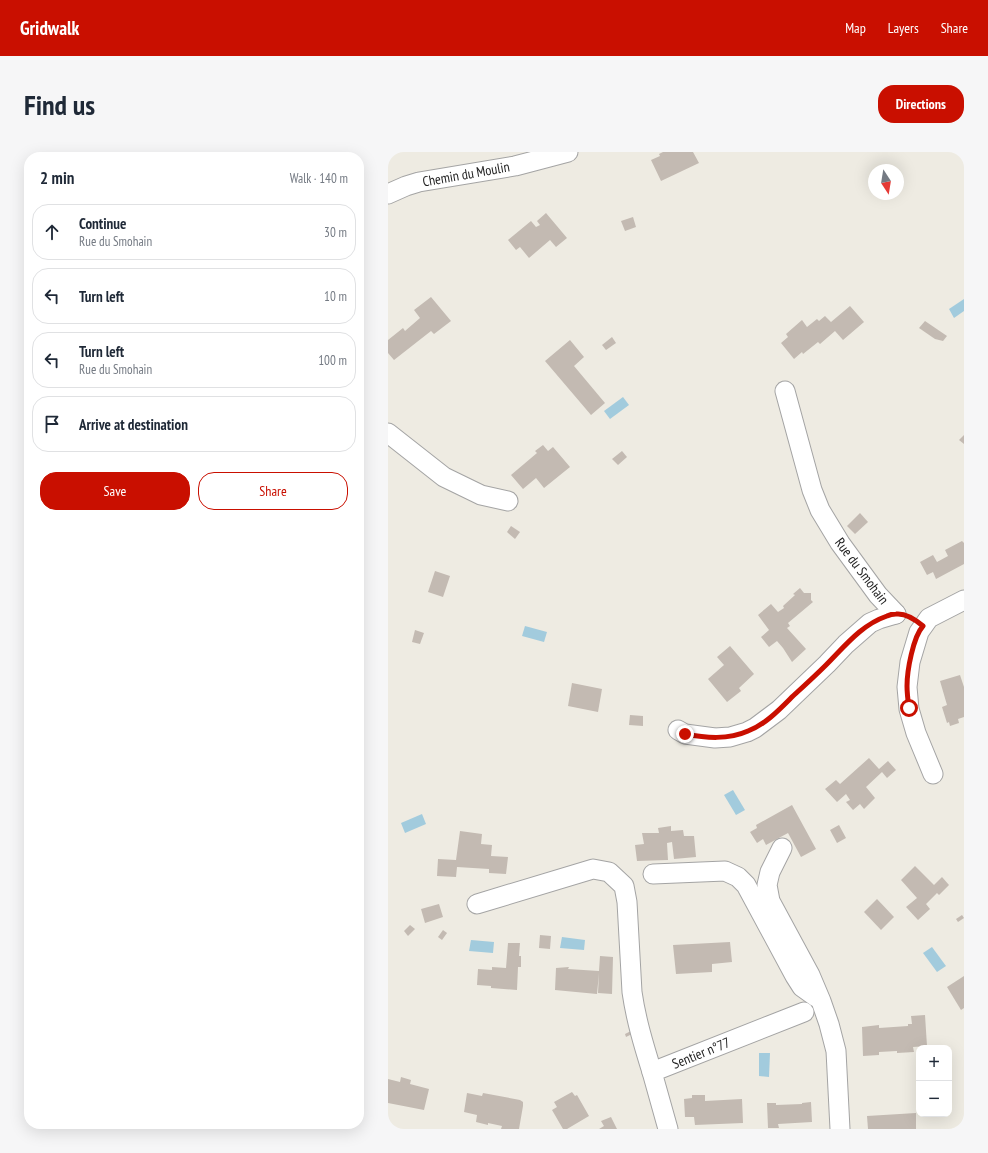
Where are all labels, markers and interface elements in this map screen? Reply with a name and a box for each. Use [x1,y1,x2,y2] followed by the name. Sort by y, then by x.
[20,16,79,40] text: Gridwalk
[845,19,866,37] text: Map
[888,19,919,37] text: Layers
[941,19,968,37] text: Share
[878,85,964,123] button: Directions
[24,86,95,123] text: Find us
[421,157,511,191] street label: Chemin du Moulin
[868,164,904,200] north arrow
[40,167,74,189] text: 2 min
[290,170,348,187] text: Walk · 140 m
[79,214,126,233] text: Continue
[41,221,63,243] icon: ahead
[324,224,347,241] text: 30 m
[79,233,152,250] text: Rue du Smohain
[41,285,63,307] icon: left
[79,287,124,306] text: Turn left
[324,288,347,305] text: 10 m
[79,342,124,361] text: Turn left
[41,349,63,371] icon: left
[318,352,347,369] text: 100 m
[79,361,152,378] text: Rue du Smohain
[41,413,63,435] icon: arrive
[79,415,188,434] text: Arrive at destination
[40,472,190,510] button: Save
[198,472,348,510] button: Share
[831,534,893,608] street label: Rue du Smohain
[900,699,918,717] route start
[676,725,694,743] route end
[669,1033,733,1073] street label: Sentier n°77
[916,1045,952,1117] map controls
[916,1045,952,1081] button: +
[916,1081,952,1117] button: −

